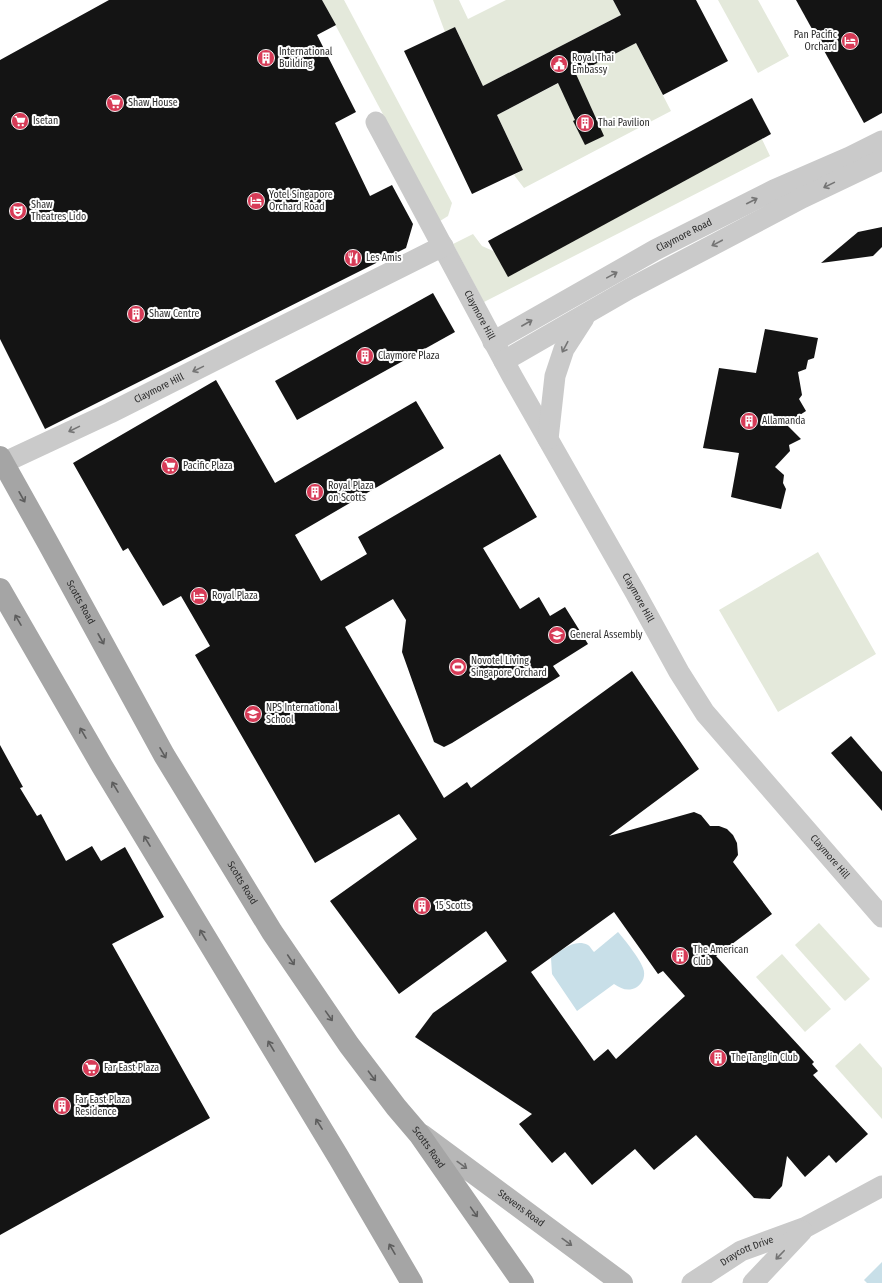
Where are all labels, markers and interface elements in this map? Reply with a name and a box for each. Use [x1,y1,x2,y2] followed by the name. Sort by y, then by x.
[794,29,838,53] place label: Pan Pacific Orchard
[840,31,860,51] hotel icon: Pan Pacific Orchard
[279,46,333,70] place label: International Building
[256,48,276,68] building icon: International Building
[572,52,614,76] place label: Royal Thai Embassy
[549,54,569,74] public building icon: Royal Thai Embassy
[105,93,125,113] supermarket icon: Shaw House
[128,97,178,109] place label: Shaw House
[10,111,30,131] supermarket icon: Isetan
[575,113,595,133] building icon: Thai Pavilion
[33,115,58,127] place label: Isetan
[598,117,650,129] place label: Thai Pavilion
[824,182,836,189] one-way arrow
[269,189,333,213] place label: Yotel Singapore Orchard Road
[246,191,266,211] hotel icon: Yotel Singapore Orchard Road
[746,197,758,204] one-way arrow
[31,199,86,223] place label: Shaw Theatres Lido
[8,201,28,221] theatre icon: Shaw Theatres Lido
[654,216,714,254] street label: Claymore Road
[711,239,723,247] one-way arrow
[343,248,363,268] restaurant icon: Les Amis
[366,252,402,264] place label: Les Amis
[606,270,618,278] one-way arrow
[461,288,498,342] street label: Claymore Hill
[126,304,146,324] building icon: Shaw Centre
[149,308,200,320] place label: Shaw Centre
[521,318,533,326] one-way arrow
[561,341,569,353] one-way arrow
[355,346,375,366] building icon: Claymore Plaza
[378,350,440,362] place label: Claymore Plaza
[192,366,204,373] one-way arrow
[132,371,186,406] street label: Claymore Hill
[739,411,759,431] building icon: Allamanda
[762,415,806,427] place label: Allamanda
[69,426,81,434] one-way arrow
[160,456,180,476] supermarket icon: Pacific Plaza
[183,460,233,472] place label: Pacific Plaza
[328,480,374,504] place label: Royal Plaza on Scotts
[305,482,325,502] building icon: Royal Plaza on Scotts
[19,491,27,503] one-way arrow
[620,571,657,624] street label: Claymore Hill
[64,578,97,626] street label: Scotts Road
[189,586,209,606] hotel icon: Royal Plaza
[212,590,258,602] place label: Royal Plaza
[13,614,21,626] one-way arrow
[547,625,567,645] school or university icon: General Assembly
[570,629,643,641] place label: General Assembly
[97,633,105,645] one-way arrow
[471,655,547,679] place label: Novotel Living Singapore Orchard
[448,657,468,677] sports icon: Novotel Living Singapore Orchard
[266,702,338,726] place label: NPS International School
[243,704,263,724] school or university icon: NPS International School
[78,727,86,739] one-way arrow
[160,747,168,759] one-way arrow
[111,782,119,793] one-way arrow
[808,832,852,882] street label: Claymore Hill
[143,836,151,847] one-way arrow
[224,859,260,907] street label: Scotts Road
[412,896,432,916] building icon: 15 Scotts
[435,900,471,912] place label: 15 Scotts
[199,929,207,941] one-way arrow
[693,944,748,968] place label: The American Club
[670,946,690,966] building icon: The American Club
[286,954,295,965] one-way arrow
[325,1010,333,1021] one-way arrow
[266,1040,274,1052] one-way arrow
[708,1048,728,1068] building icon: The Tanglin Club
[731,1052,798,1064] place label: The Tanglin Club
[81,1058,101,1078] supermarket icon: Far East Plaza
[104,1062,159,1074] place label: Far East Plaza
[368,1070,377,1081] one-way arrow
[75,1094,130,1118] place label: Far East Plaza Residence
[52,1096,72,1116] building icon: Far East Plaza Residence
[314,1119,323,1130] one-way arrow
[409,1124,447,1171] street label: Scotts Road
[456,1161,467,1169] one-way arrow
[495,1187,547,1229] street label: Stevens Road
[470,1206,478,1217] one-way arrow
[718,1233,775,1269] street label: Draycott Drive
[561,1238,572,1246] one-way arrow
[388,1243,396,1255] one-way arrow
[775,1250,784,1260] one-way arrow

